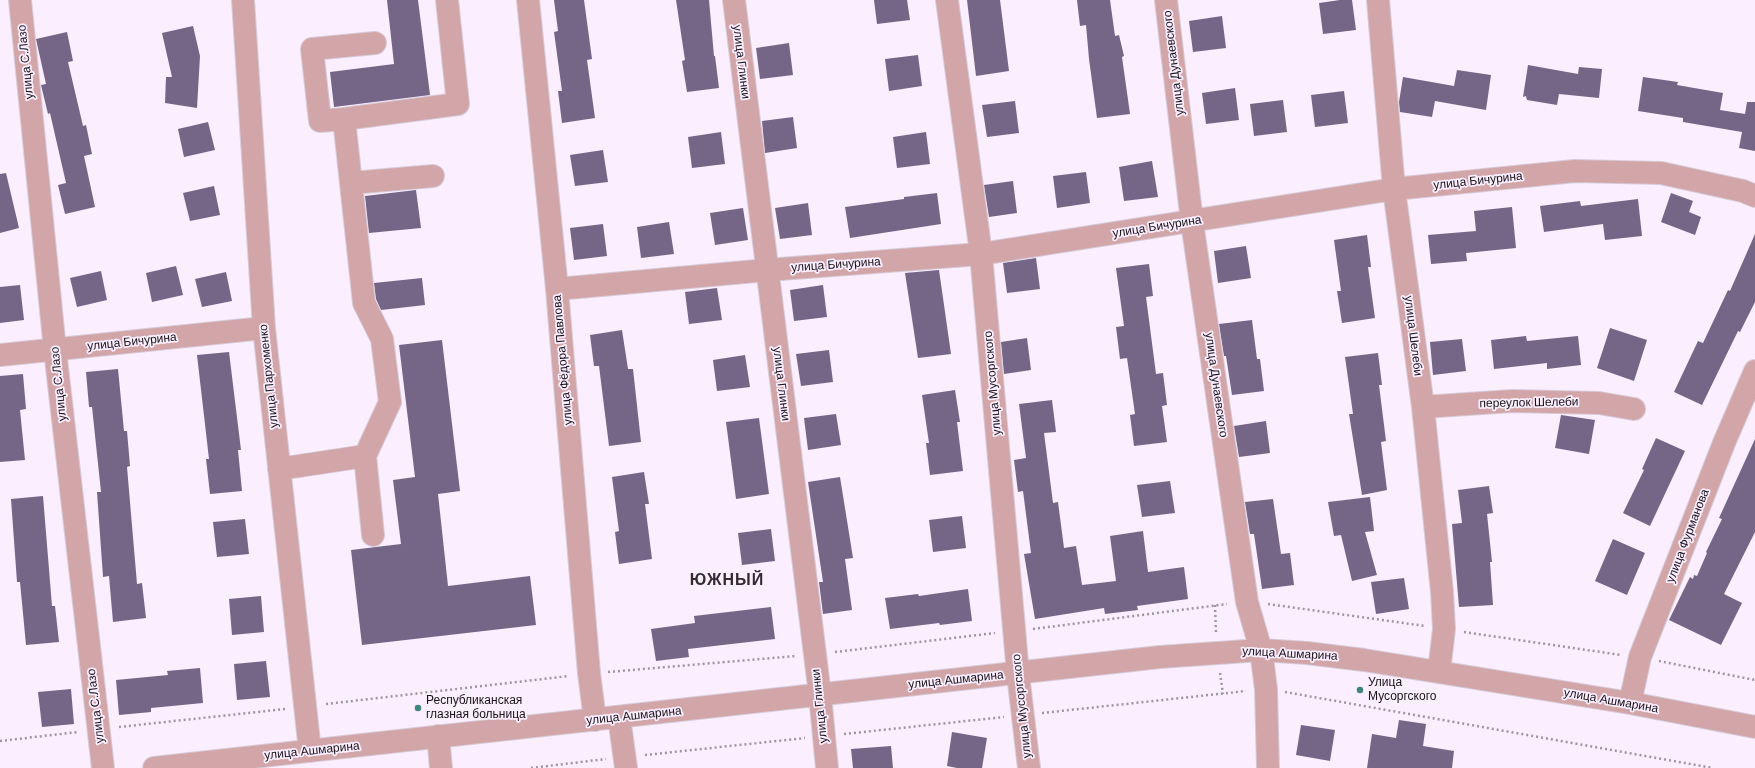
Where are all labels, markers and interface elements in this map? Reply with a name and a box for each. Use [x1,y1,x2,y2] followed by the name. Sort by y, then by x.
[1160,10,1188,116] street label: улица Дунаевского
[15,24,37,100] street label: улица С.Лазо
[729,24,753,100] street label: улица Глинки
[1433,169,1523,193] street label: улица Бичурина
[1112,213,1202,241] street label: улица Бичурина
[791,255,881,275] street label: улица Бичурина
[550,294,576,426] street label: улица Фёдора Павлова
[1401,295,1425,377] street label: улица Шелеби
[256,323,282,429] street label: улица Пархоменко
[87,330,177,354] street label: улица Бичурина
[981,330,1005,436] street label: улица Мусоргского
[1202,332,1230,438] street label: улица Дунаевского
[48,346,70,422] street label: улица С.Лазо
[769,346,793,422] street label: улица Глинки
[1479,395,1579,411] street label: переулок Шелеби
[1664,487,1712,585] street label: улица Фурманова
[690,571,764,591] district label: ЮЖНЫЙ
[1242,644,1338,664] street label: улица Ашмарина
[1009,653,1035,759] street label: улица Мусоргского
[84,668,108,744] street label: улица С.Лазо
[809,668,831,744] street label: улица Глинки
[908,668,1004,692] street label: улица Ашмарина
[1368,676,1436,704] place label: Улица Мусоргского
[1355,685,1365,695] marker: Улица Мусоргского
[1563,686,1659,716] street label: улица Ашмарина
[426,694,526,722] place label: Республиканская глазная больница
[413,703,423,713] marker: Республиканская глазная больница
[586,704,682,728] street label: улица Ашмарина
[264,739,360,763] street label: улица Ашмарина

